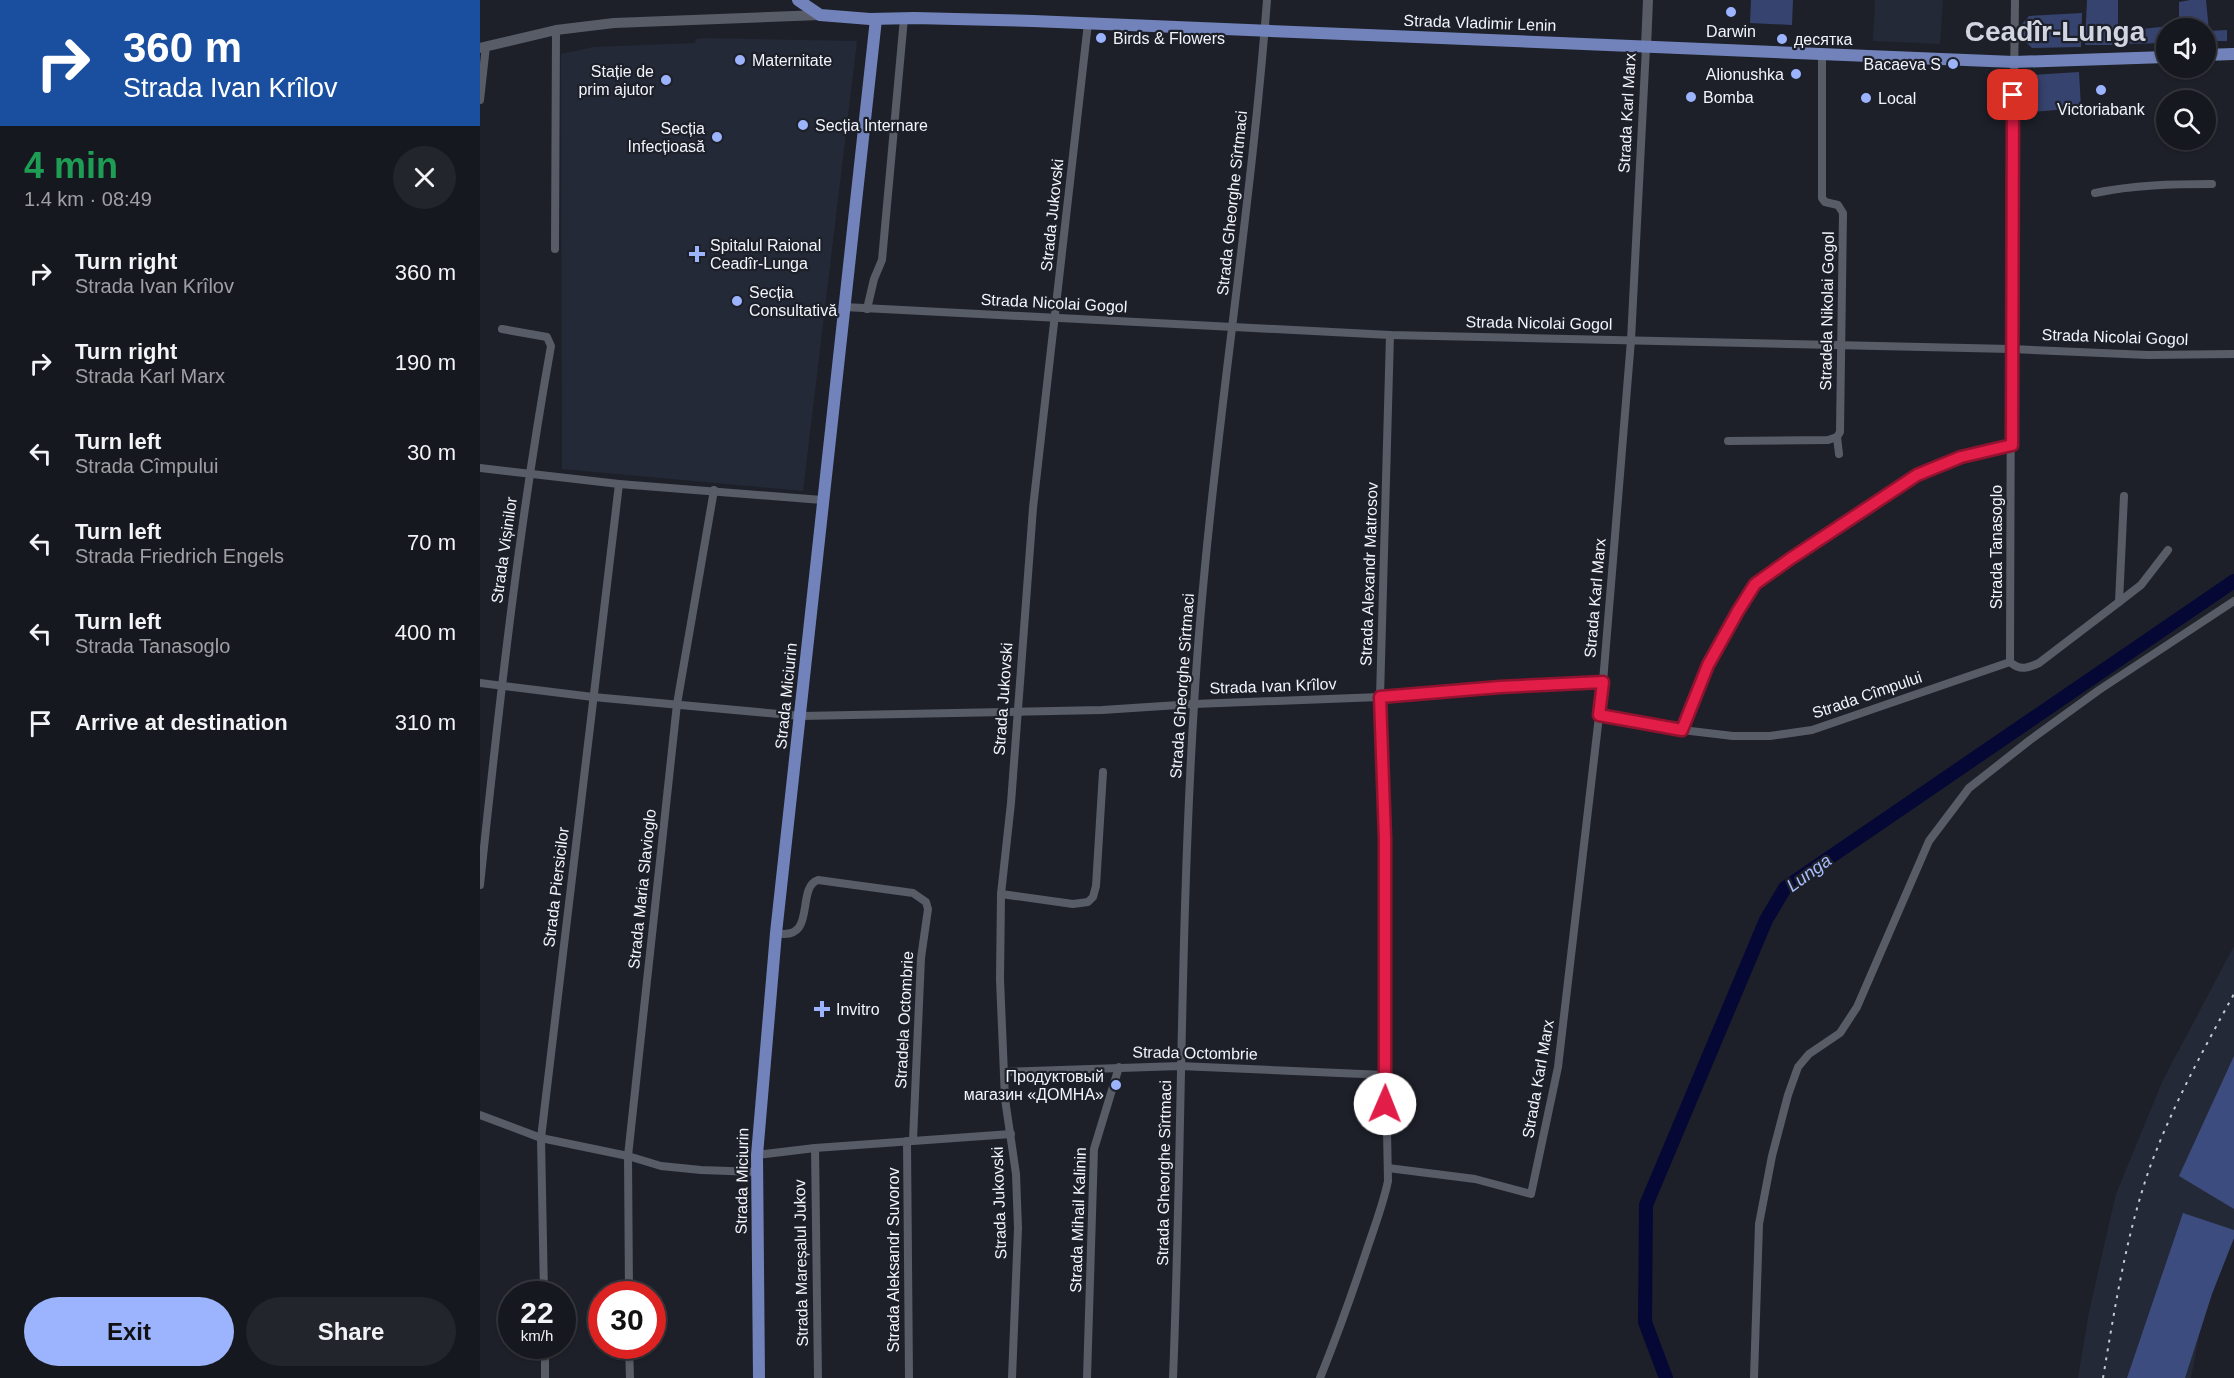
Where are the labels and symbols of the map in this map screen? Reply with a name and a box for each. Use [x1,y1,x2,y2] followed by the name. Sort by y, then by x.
[1724,5,1738,19] marker: Darwin
[1403,12,1557,34] street label: Strada Vladimir Lenin
[1965,16,2146,47] district label: Ceadîr-Lunga
[1706,23,1756,40] place label: Darwin
[1113,30,1225,47] place label: Birds & Flowers
[1094,31,1108,45] marker: Birds & Flowers
[1794,31,1853,48] place label: десятка
[1775,32,1789,46] marker: десятка
[752,52,832,69] place label: Maternitate
[733,53,747,67] marker: Maternitate
[1615,53,1639,173] street label: Strada Karl Marx
[1864,56,1941,73] place label: Bacaeva S
[1946,57,1960,71] marker: Bacaeva S
[578,63,655,98] place label: Stație de prim ajutor
[1706,66,1784,83] place label: Alionushka
[1789,67,1803,81] marker: Alionushka
[1987,69,2038,120] pin
[659,73,673,87] marker: Stație de prim ajutor
[2094,83,2108,97] marker: Victoriabank
[1703,89,1754,106] place label: Bomba
[1684,90,1698,104] marker: Bomba
[1878,90,1916,107] place label: Local
[1859,91,1873,105] marker: Local
[2057,101,2146,118] place label: Victoriabank
[1214,110,1250,296] street label: Strada Gheorghe Sîrtmaci
[815,117,928,134] place label: Secția Internare
[796,118,810,132] marker: Secția Internare
[628,120,705,155] place label: Secția Infecțioasă
[710,130,724,144] marker: Secția Infecțioasă
[1038,158,1066,272] street label: Strada Jukovski
[1817,231,1837,391] street label: Stradela Nikolai Gogol
[710,237,821,272] place label: Spitalul Raional Ceadîr-Lunga
[688,245,706,263] marker: Spitalul Raional Ceadîr-Lunga
[749,284,837,319] place label: Secția Consultativă
[980,291,1128,315] street label: Strada Nicolai Gogol
[730,294,744,308] marker: Secția Consultativă
[1465,313,1613,333] street label: Strada Nicolai Gogol
[2041,326,2189,348] street label: Strada Nicolai Gogol
[1357,482,1381,666] street label: Strada Alexandr Matrosov
[1988,485,2005,609] street label: Strada Tanasoglo
[488,495,520,604] street label: Strada Vișinilor
[1581,537,1609,659] street label: Strada Karl Marx
[1167,593,1197,779] street label: Strada Gheorghe Sîrtmaci
[772,642,800,750] street label: Strada Miciurin
[991,642,1015,756] street label: Strada Jukovski
[1810,668,1924,722] street label: Strada Cîmpului
[1209,675,1337,697] street label: Strada Ivan Krîlov
[625,808,659,970] street label: Strada Maria Slavioglo
[540,825,572,948] street label: Strada Piersicilor
[1783,850,1835,896] water label: Lunga
[892,951,916,1089] street label: Stradela Octombrie
[813,1000,831,1018] marker: Invitro
[836,1001,880,1018] place label: Invitro
[1519,1018,1557,1140] street label: Strada Karl Marx
[1132,1043,1258,1063] street label: Strada Octombrie
[964,1068,1104,1103] place label: Продуктовый магазин «ДОМНА»
[1353,1072,1417,1136] position arrow
[1109,1078,1123,1092] marker: Продуктовый магазин «ДОМНА»
[1154,1080,1174,1266] street label: Strada Gheorghe Sîrtmaci
[733,1128,751,1234] street label: Strada Miciurin
[989,1146,1009,1260] street label: Strada Jukovski
[1067,1147,1089,1293] street label: Strada Mihail Kalinin
[885,1168,902,1353] street label: Strada Aleksandr Suvorov
[791,1179,811,1347] street label: Strada Mareșalul Jukov
[588,1281,666,1359] speed limit sign: 30

